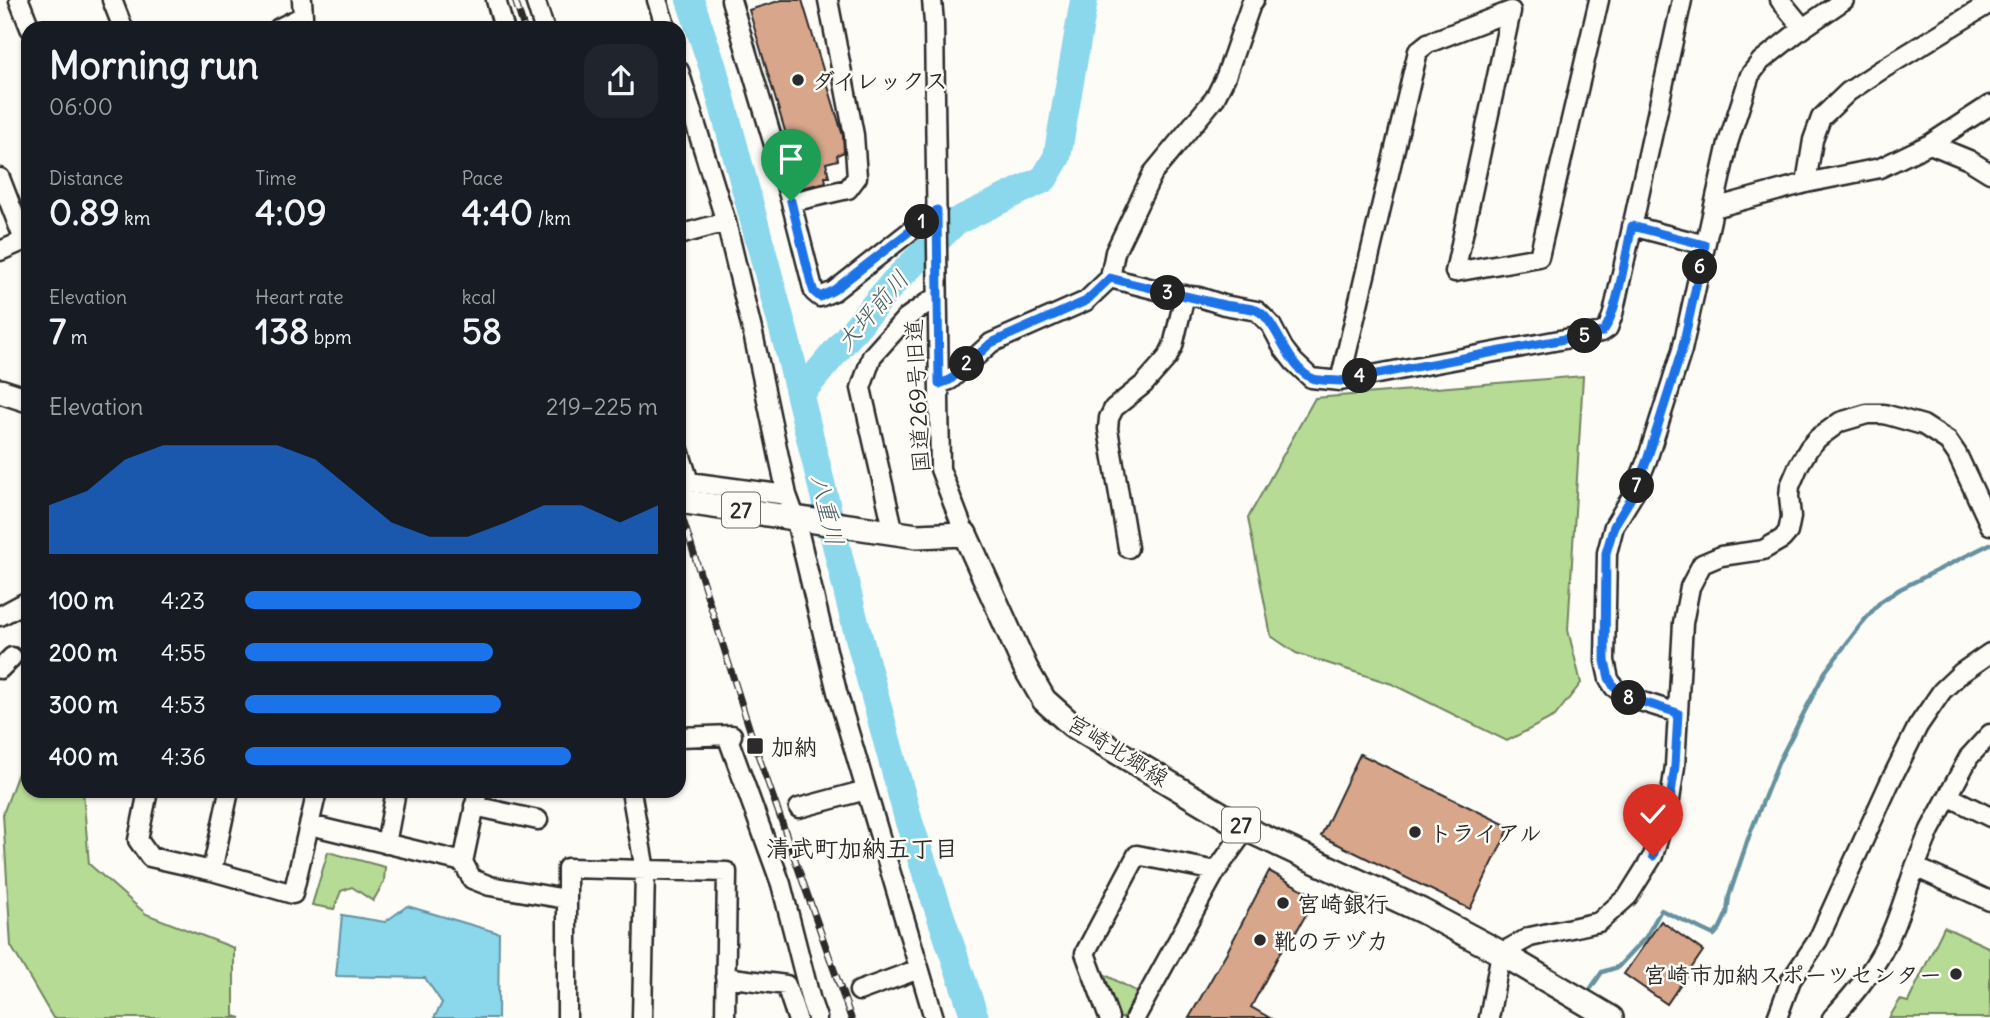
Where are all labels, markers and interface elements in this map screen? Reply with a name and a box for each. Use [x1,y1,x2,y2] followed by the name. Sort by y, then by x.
[49,42,259,89] text: Morning run
[584,44,658,118] button: share
[812,66,948,95] place label: ダイレックス
[790,72,806,88] marker: ダイレックス
[49,92,113,121] text: 06:00
[761,129,821,201] pin
[772,140,810,178] icon: arrive
[49,166,123,190] text: Distance
[255,166,296,190] text: Time
[462,166,503,190] text: Pace
[49,190,120,234] text: 0.89
[255,190,327,234] text: 4:09
[462,190,533,234] text: 4:40
[904,204,940,240] pin: 1
[120,206,150,230] text: km
[533,206,571,230] text: /km
[918,209,925,233] text: 1
[1682,250,1718,284] pin: 6
[1694,254,1705,278] text: 6
[829,264,915,356] water label: 大坪前川
[1150,276,1186,310] pin: 3
[1162,280,1173,304] text: 3
[49,285,127,309] text: Elevation
[255,285,343,309] text: Heart rate
[462,285,496,309] text: kcal
[49,309,66,353] text: 7
[255,309,309,353] text: 138
[462,309,502,353] text: 58
[898,318,936,474] street label: 国道269号旧道
[1568,318,1602,354] pin: 5
[1579,323,1590,347] text: 5
[66,325,87,349] text: m
[309,325,352,349] text: bpm
[950,346,984,382] pin: 2
[961,351,972,375] text: 2
[1342,358,1378,394] pin: 4
[1354,363,1365,387] text: 4
[49,392,143,421] text: Elevation
[546,392,658,421] text: 219–225 m
[1620,468,1654,504] pin: 7
[805,472,851,548] water label: 八重川
[1632,473,1641,497] text: 7
[722,492,760,528] road number: 27
[49,586,114,615] text: 100 m
[161,586,205,615] text: 4:23
[49,638,118,667] text: 200 m
[161,638,206,667] text: 4:55
[1612,680,1646,716] pin: 8
[1623,685,1634,709] text: 8
[49,690,118,719] text: 300 m
[161,690,206,719] text: 4:53
[1062,707,1174,793] street label: 宮崎北郷線
[771,732,817,761] place label: 加納
[745,736,765,756] marker: 加納
[49,742,118,771] text: 400 m
[161,742,206,771] text: 4:36
[1623,784,1683,856] pin
[1634,795,1672,833] icon: check
[1222,808,1260,842] road number: 27
[1429,818,1542,847] place label: トライアル
[1407,824,1423,840] marker: トライアル
[766,833,958,863] district label: 清武町加納五丁目
[1297,889,1389,918] place label: 宮崎銀行
[1275,895,1291,911] marker: 宮崎銀行
[1274,926,1389,955] place label: 靴のテヅカ
[1252,932,1268,948] marker: 靴のテヅカ
[1643,960,1942,989] place label: 宮崎市加納スポーツセンター
[1948,966,1964,982] marker: 宮崎市加納スポーツセンター

